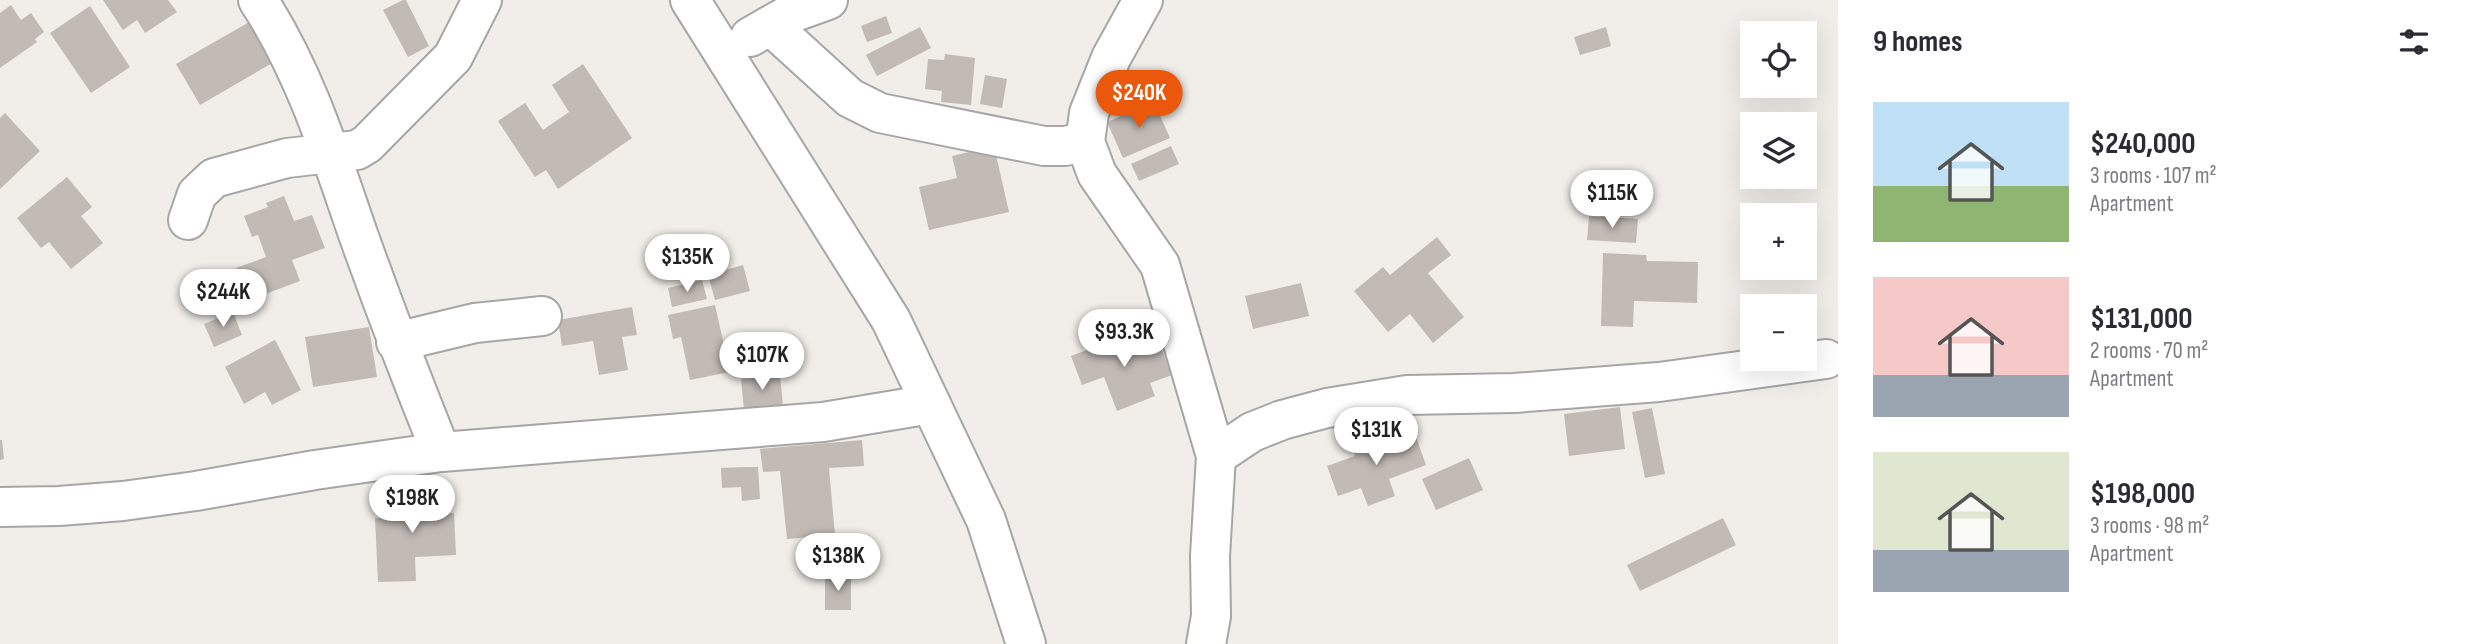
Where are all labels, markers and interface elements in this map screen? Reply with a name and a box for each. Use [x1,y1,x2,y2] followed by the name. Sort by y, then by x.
[1740,21,1817,371] map controls
[1740,21,1817,98] button: locate
[2395,23,2433,61] icon: filters
[1873,24,1963,60] text: 9 homes
[1090,71,1188,130] pin: $240K
[1112,79,1166,107] text: $240K
[1740,112,1817,189] button: layers
[2090,126,2196,162] text: $240,000
[1929,130,2013,214] icon: home
[2090,162,2217,190] text: 3 rooms · 107 m²
[1563,170,1661,230] pin: $115K
[1586,179,1638,207] text: $115K
[2090,190,2174,218] text: Apartment
[1740,203,1817,280] button: +
[638,234,736,294] pin: $135K
[661,243,713,271] text: $135K
[174,270,272,329] pin: $244K
[196,278,250,306] text: $244K
[1740,294,1817,371] button: −
[2090,301,2193,337] text: $131,000
[1929,305,2013,389] icon: home
[1067,310,1181,369] pin: $93.3K
[1094,318,1154,346] text: $93.3K
[713,332,811,392] pin: $107K
[2090,337,2208,365] text: 2 rooms · 70 m²
[735,341,789,369] text: $107K
[2090,365,2174,393] text: Apartment
[1327,407,1425,467] pin: $131K
[1350,416,1402,444] text: $131K
[363,476,461,535] pin: $198K
[2090,476,2195,512] text: $198,000
[1929,480,2013,564] icon: home
[385,484,439,512] text: $198K
[2090,512,2209,540] text: 3 rooms · 98 m²
[789,534,887,593] pin: $138K
[2090,540,2174,568] text: Apartment
[811,542,865,570] text: $138K

